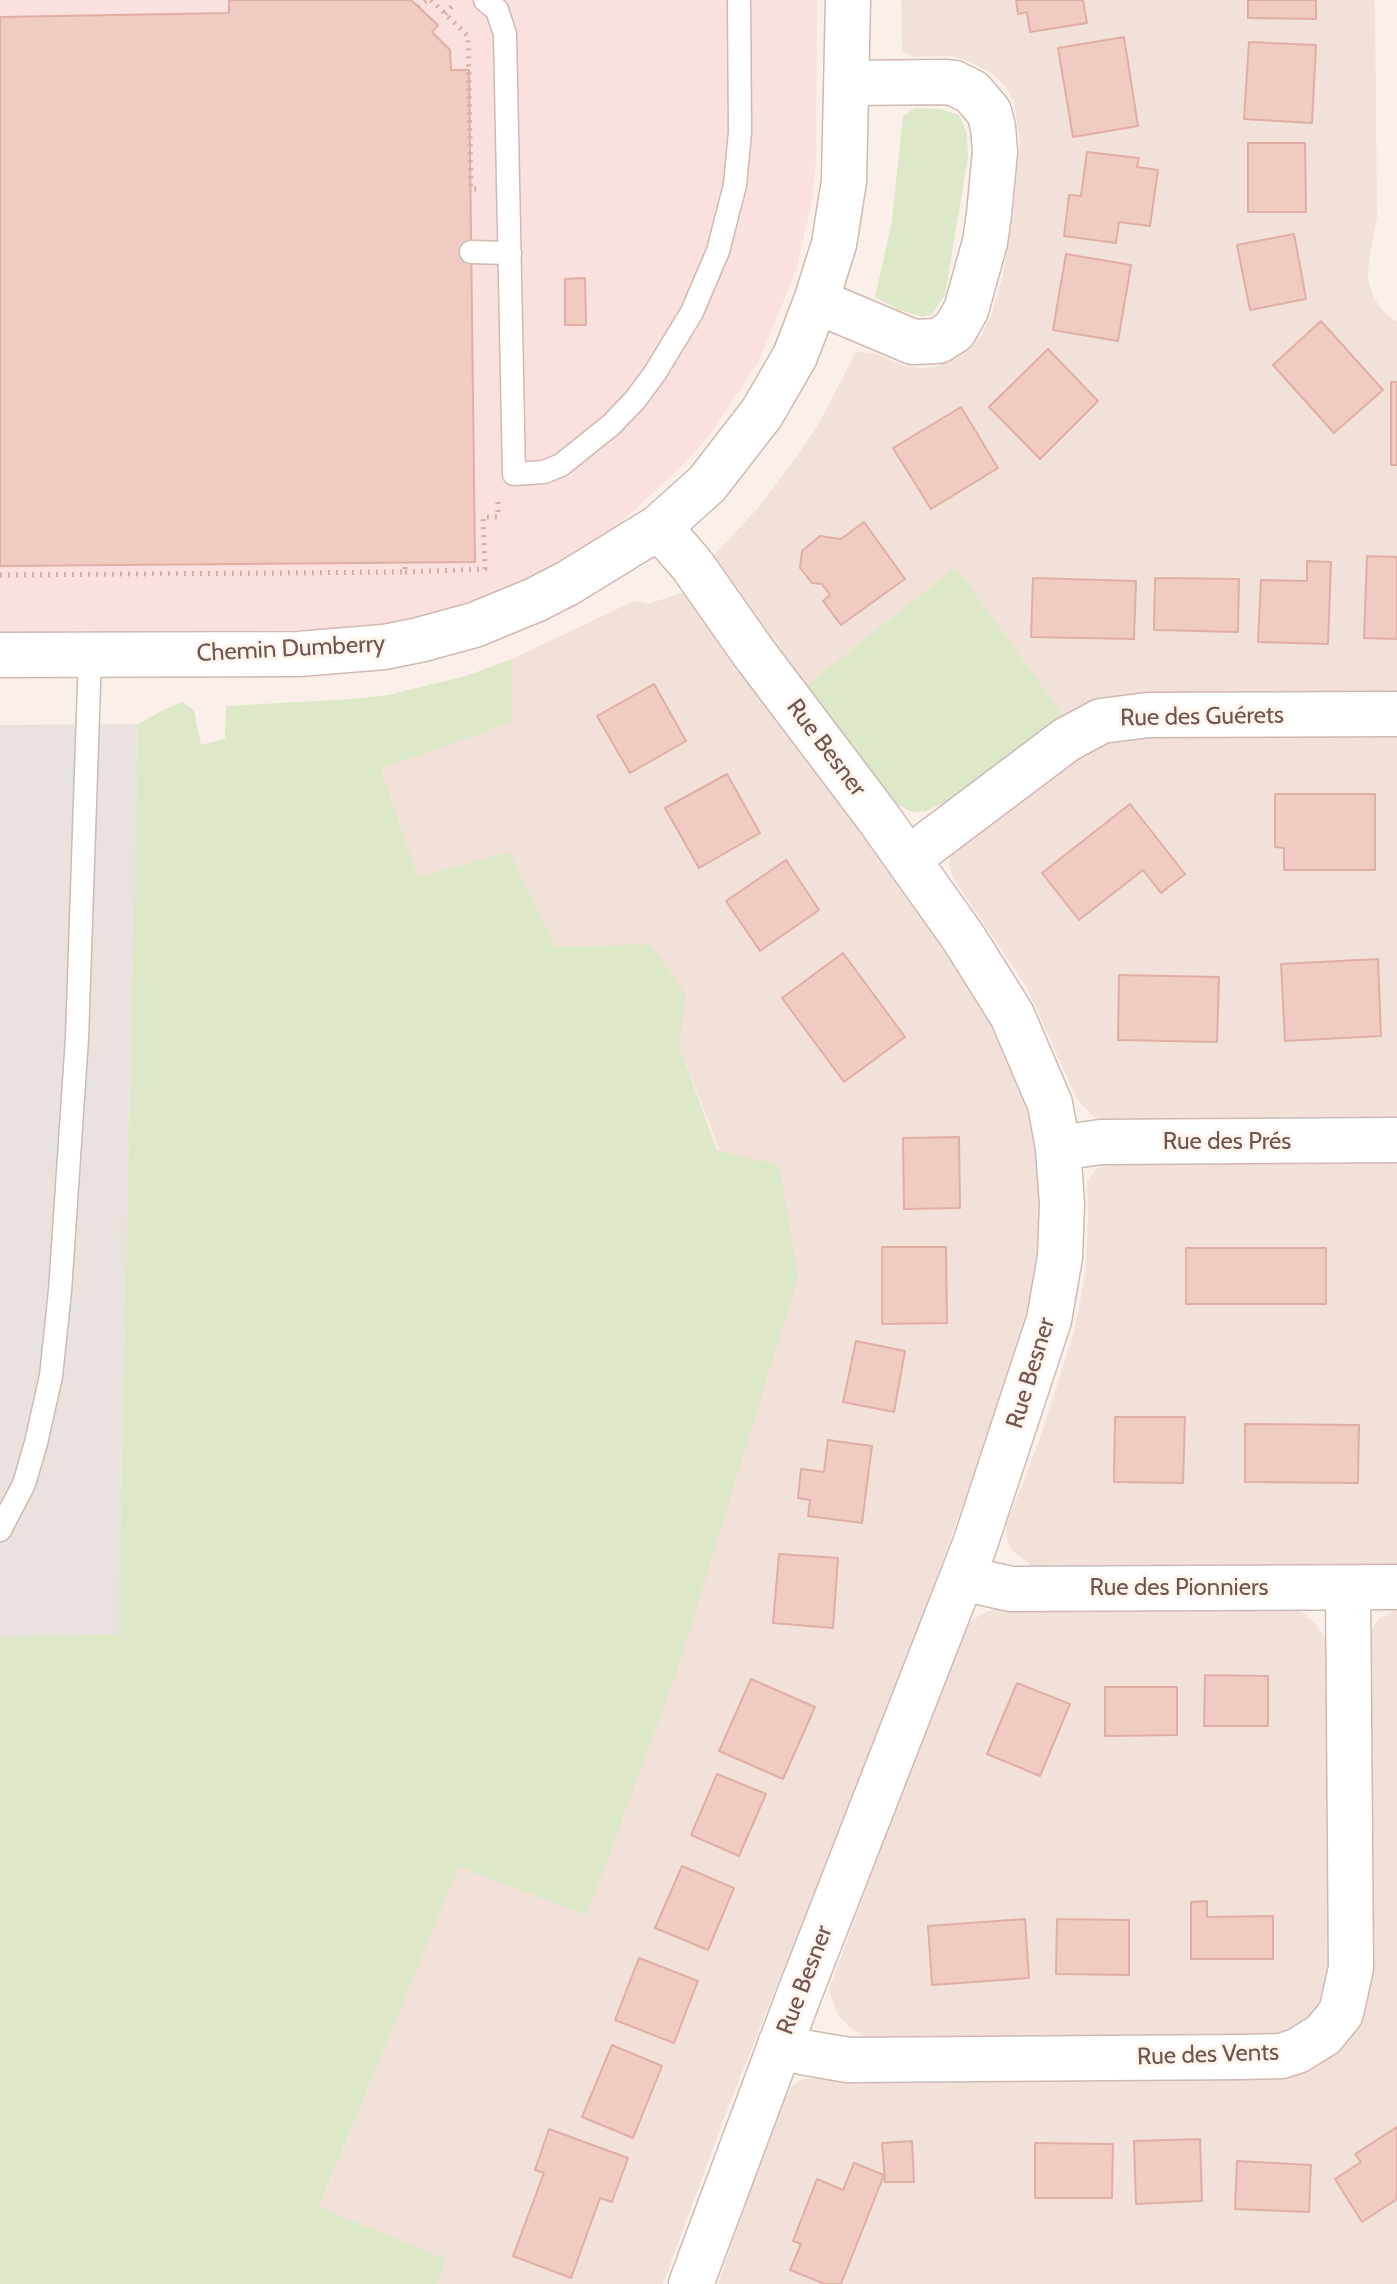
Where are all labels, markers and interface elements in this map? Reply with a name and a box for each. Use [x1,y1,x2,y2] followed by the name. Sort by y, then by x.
[196,630,386,668] street label: Chemin Dumberry
[780,694,872,802] street label: Rue Besner
[1120,701,1284,733] street label: Rue des Guérets
[1163,1128,1291,1156] street label: Rue des Prés
[1001,1314,1061,1432] street label: Rue Besner
[1090,1574,1268,1602] street label: Rue des Pionniers
[771,1921,839,2039] street label: Rue Besner
[1136,2038,1280,2072] street label: Rue des Vents

